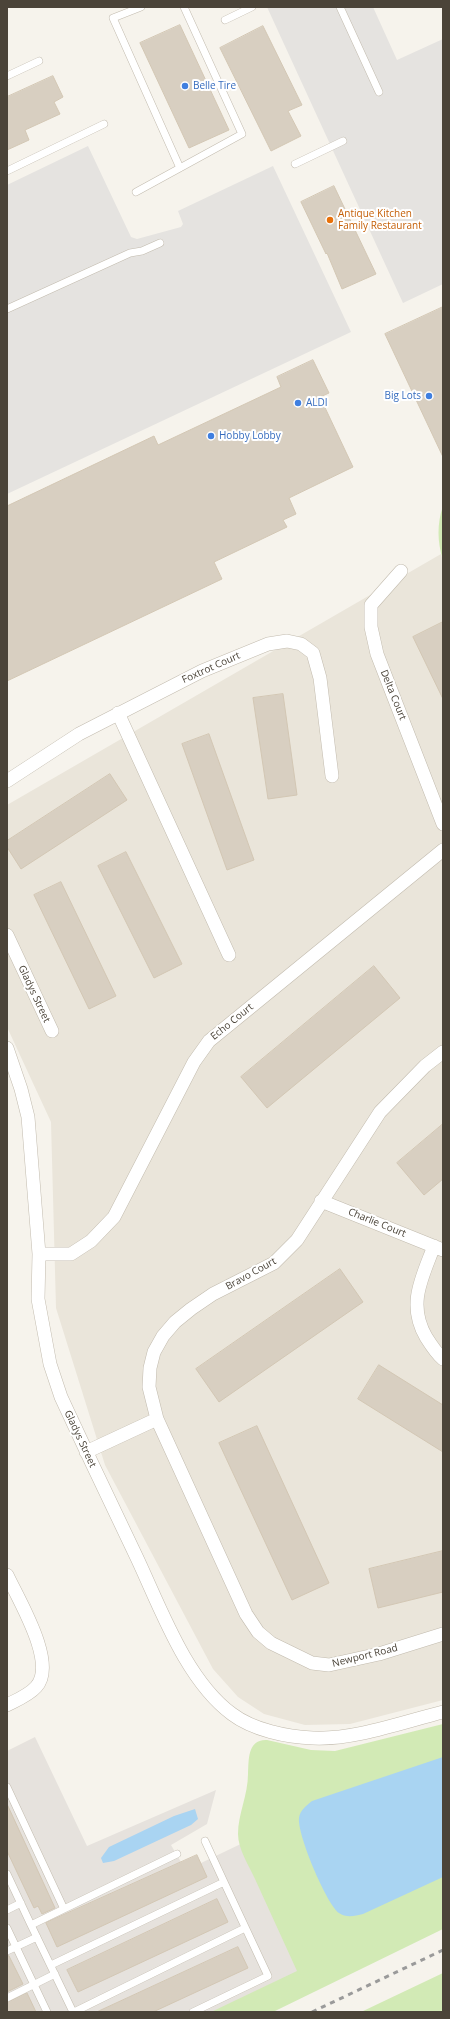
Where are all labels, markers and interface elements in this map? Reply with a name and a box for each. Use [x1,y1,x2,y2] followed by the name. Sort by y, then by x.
[193,80,236,92] place label: Belle Tire
[180,81,190,91] marker: Belle Tire
[338,208,422,232] place label: Antique Kitchen Family Restaurant
[325,215,335,225] marker: Antique Kitchen Family Restaurant
[384,390,421,402] place label: Big Lots
[424,391,434,401] marker: Big Lots
[306,397,328,409] place label: ALDI
[293,398,303,408] marker: ALDI
[219,430,281,442] place label: Hobby Lobby
[206,431,216,441] marker: Hobby Lobby
[180,650,242,686] street label: Foxtrot Court
[377,668,409,722] street label: Delta Court
[16,963,52,1025] street label: Gladys Street
[208,1001,256,1043] street label: Echo Court
[346,1206,408,1240] street label: Charlie Court
[224,1255,278,1293] street label: Bravo Court
[62,1408,98,1470] street label: Gladys Street
[331,1642,399,1670] street label: Newport Road

